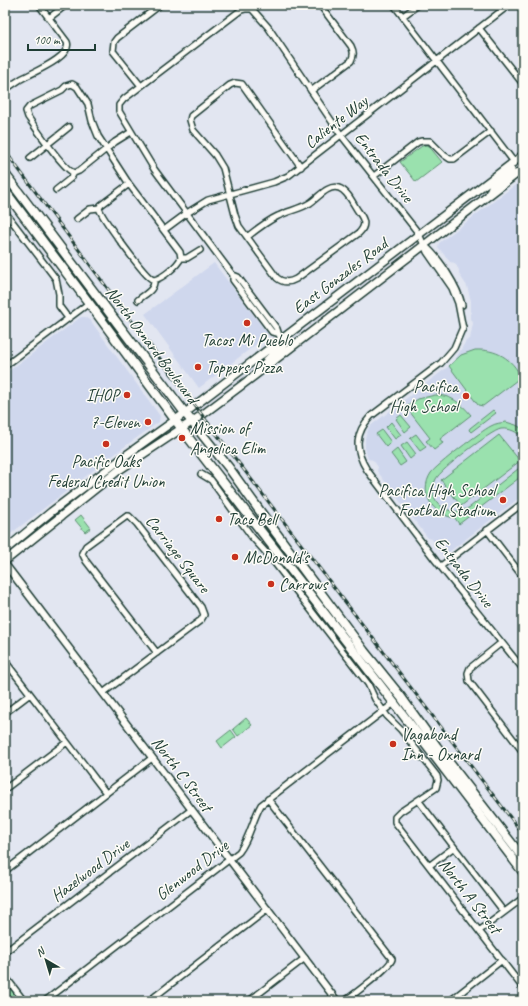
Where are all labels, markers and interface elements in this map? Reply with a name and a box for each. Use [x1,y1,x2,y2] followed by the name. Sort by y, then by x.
[28,26,95,52] scale bar
[34,32,61,48] text: 100 m
[300,90,373,153] street label: Caliente Way
[350,128,419,208] street label: Entrada Drive
[289,232,393,318] street label: East Gonzales Road
[101,282,205,410] street label: North Oxnard Boulevard
[242,318,252,328] marker: Tacos Mi Pueblo
[202,330,293,351] place label: Tacos Mi Pueblo
[206,357,283,378] place label: Toppers Pizza
[193,362,203,372] marker: Toppers Pizza
[390,376,461,417] place label: Pacifica High School
[86,385,121,406] place label: IHOP
[122,390,132,400] marker: IHOP
[461,391,471,401] marker: Pacifica High School
[91,412,141,433] place label: 7-Eleven
[143,417,153,427] marker: 7-Eleven
[190,418,266,459] place label: Mission of Angelica Elim
[177,433,187,443] marker: Mission of Angelica Elim
[101,439,111,449] marker: Pacific Oaks Federal Credit Union
[47,451,165,492] place label: Pacific Oaks Federal Credit Union
[379,480,498,521] place label: Pacifica High School Football Stadium
[498,495,508,505] marker: Pacifica High School Football Stadium
[227,509,280,530] place label: Taco Bell
[141,511,216,598] street label: Carriage Square
[214,514,224,524] marker: Taco Bell
[430,533,499,613] street label: Entrada Drive
[243,547,311,568] place label: McDonald's
[230,552,240,562] marker: McDonald's
[279,574,329,595] place label: Carrows
[266,579,276,589] marker: Carrows
[401,724,482,765] place label: Vagabond Inn - Oxnard
[147,732,218,818] street label: North C Street
[388,739,398,749] marker: Vagabond Inn - Oxnard
[47,833,134,906] street label: Hazelwood Drive
[152,834,234,905] street label: Glenwood Drive
[434,854,507,940] street label: North A Street
[26,940,66,980] north arrow
[33,943,49,960] text: N

